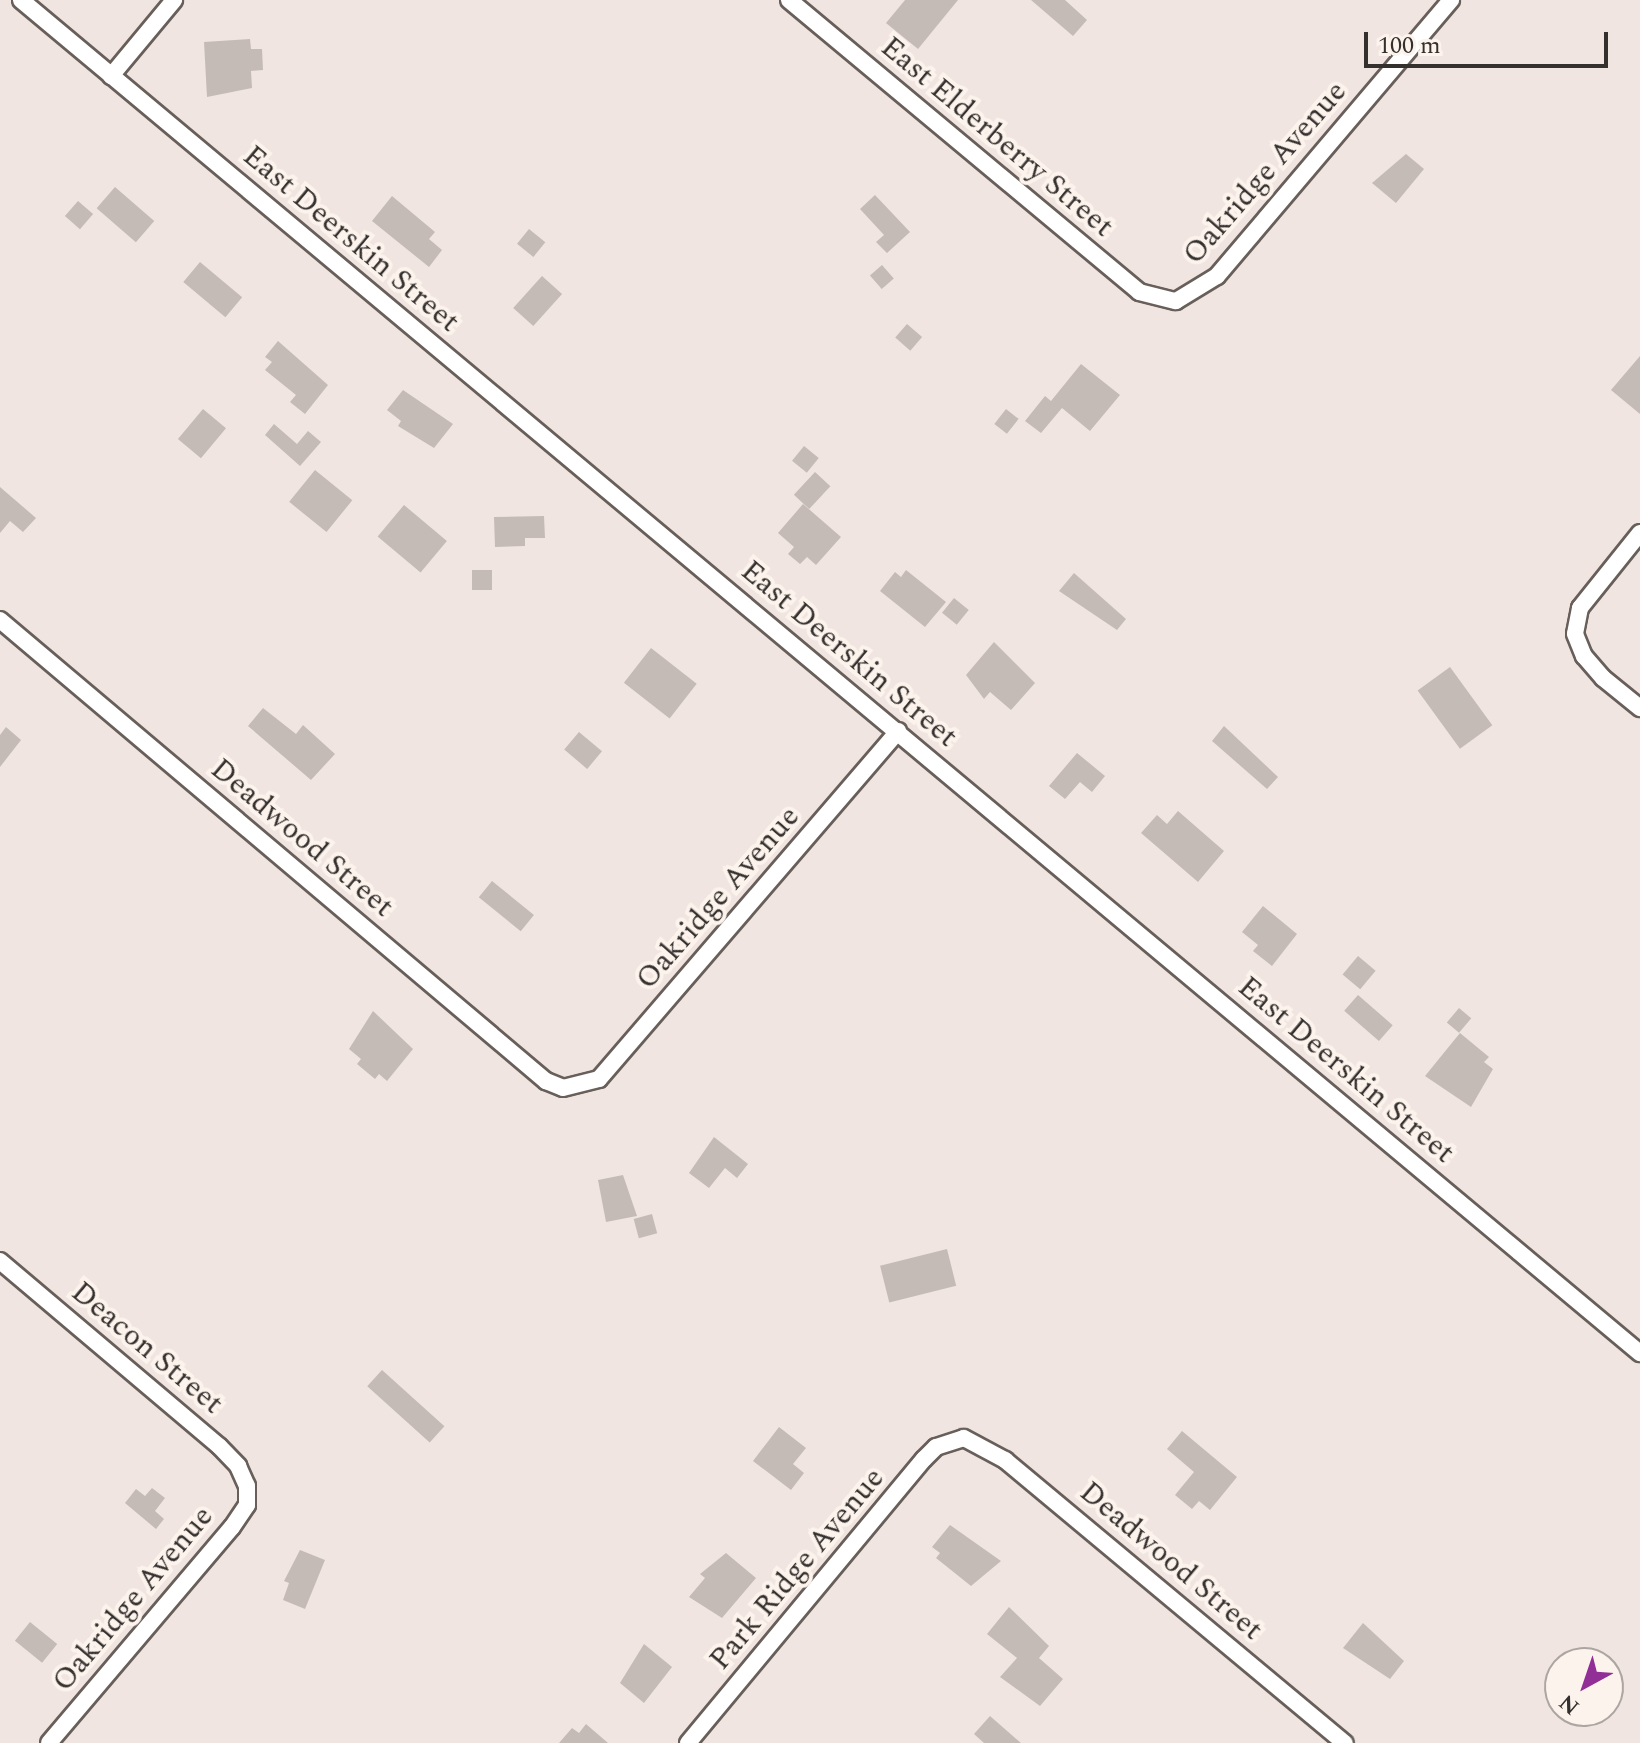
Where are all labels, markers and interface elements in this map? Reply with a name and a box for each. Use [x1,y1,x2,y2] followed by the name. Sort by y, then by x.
[1368,16,1612,66] scale bar
[1378,28,1441,64] text: 100 m
[873,29,1121,245] street label: East Elderberry Street
[1176,74,1354,272] street label: Oakridge Avenue
[235,138,467,340] street label: East Deerskin Street
[733,553,965,755] street label: East Deerskin Street
[203,751,401,925] street label: Deadwood Street
[629,799,807,997] street label: Oakridge Avenue
[1230,969,1462,1171] street label: East Deerskin Street
[64,1274,230,1422] street label: Deacon Street
[702,1461,892,1677] street label: Park Ridge Avenue
[1072,1474,1270,1648] street label: Deadwood Street
[45,1499,221,1699] street label: Oakridge Avenue
[1544,1647,1624,1727] north arrow
[1552,1686,1587,1723] text: N

